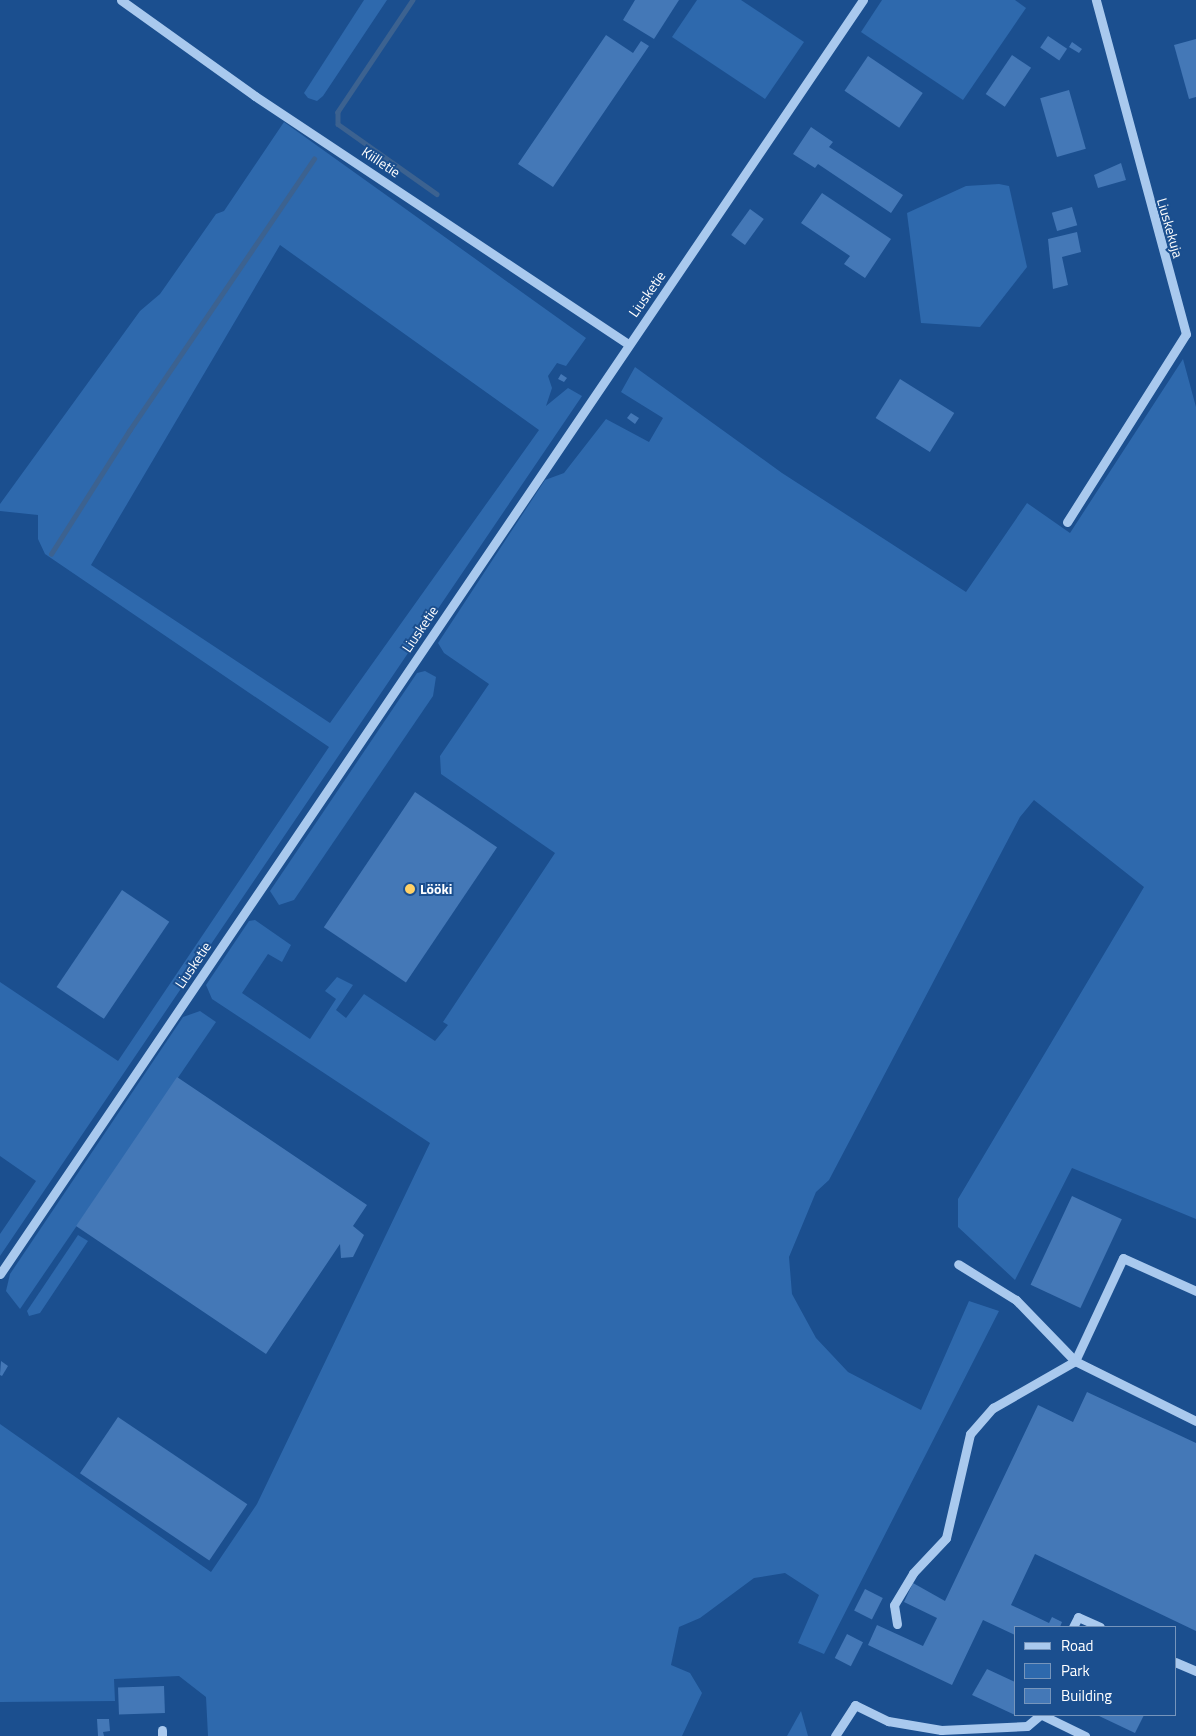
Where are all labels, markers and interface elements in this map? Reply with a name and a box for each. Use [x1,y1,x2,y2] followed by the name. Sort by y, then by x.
[359,143,403,181] street label: Kiilletie
[1153,196,1187,260] street label: Liuskekuja
[625,268,669,320] street label: Liusketie
[398,603,442,655] street label: Liusketie
[420,881,452,897] place label: Lööki
[404,883,416,895] marker: Lööki
[171,939,215,991] street label: Liusketie
[1014,1626,1176,1716] legend
[1061,1634,1093,1657] text: Road
[1061,1659,1090,1682] text: Park
[1061,1684,1112,1707] text: Building

